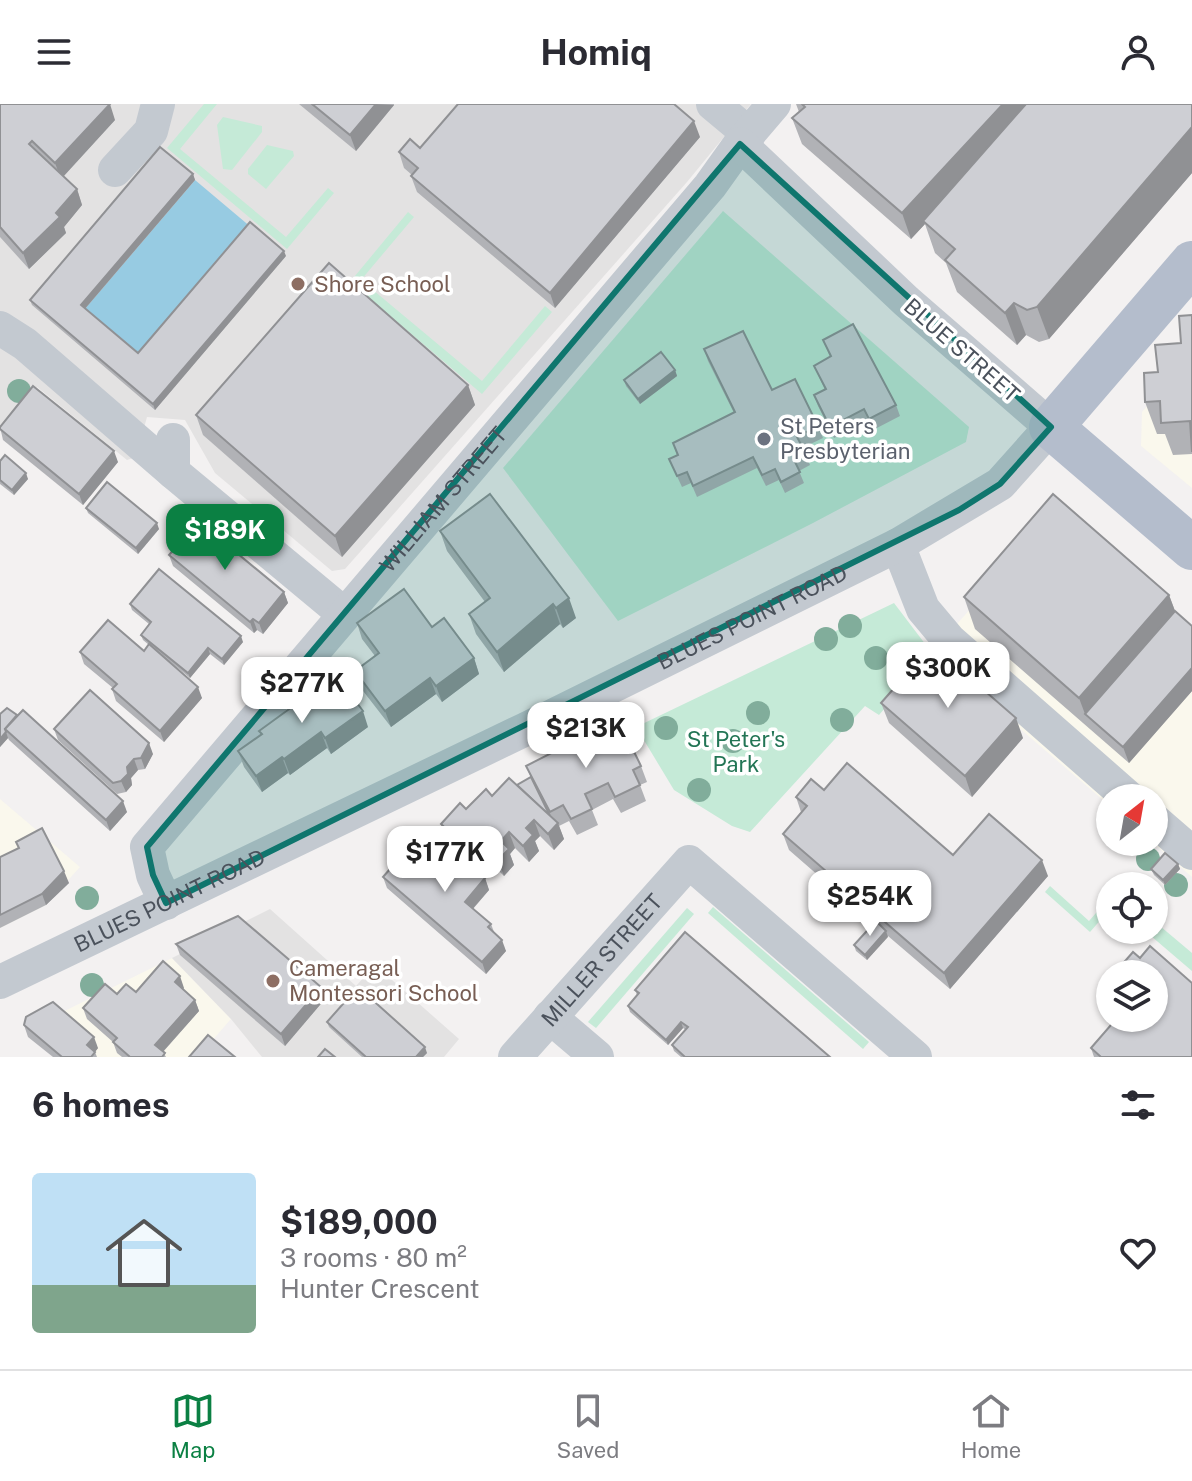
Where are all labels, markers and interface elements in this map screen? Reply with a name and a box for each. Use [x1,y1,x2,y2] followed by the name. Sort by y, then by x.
[32,30,76,74] icon: menu
[1116,30,1160,74] icon: person
[540,31,652,73] text: Homiq
[314,271,451,297] place label: Shore School
[289,275,307,293] marker: Shore School
[899,293,1025,407] street label: BLUE STREET
[780,413,910,464] place label: St Peters Presbyterian
[374,422,512,577] street label: WILLIAM STREET
[755,430,773,448] marker: St Peters Presbyterian
[169,504,281,572] pin: $189K
[184,514,266,545] text: $189K
[653,559,852,675] street label: BLUES POINT ROAD
[892,642,1004,710] pin: $300K
[905,652,991,683] text: $300K
[246,657,358,725] pin: $277K
[259,667,345,698] text: $277K
[530,702,642,770] pin: $213K
[545,712,627,743] text: $213K
[687,726,785,777] park label: St Peter's Park
[1096,784,1168,856] north arrow
[1096,784,1168,1032] map controls
[389,826,501,894] pin: $177K
[405,836,485,867] text: $177K
[70,844,269,957] street label: BLUES POINT ROAD
[814,870,926,938] pin: $254K
[1096,872,1168,944] button: locate
[826,880,914,911] text: $254K
[536,889,667,1031] street label: MILLER STREET
[289,955,478,1006] place label: Cameragal Montessori School
[1096,960,1168,1032] button: layers
[264,972,282,990] marker: Cameragal Montessori School
[1116,1083,1160,1127] icon: filters
[32,1085,170,1125] text: 6 homes
[280,1202,438,1242] text: $189,000
[96,1205,192,1301] icon: home
[1116,1231,1160,1275] icon: heart
[280,1242,467,1273] text: 3 rooms · 80 m²
[280,1273,480,1304] text: Hunter Crescent
[171,1389,215,1463] tab: Map
[557,1389,619,1463] tab: Saved
[961,1389,1021,1463] tab: Home

